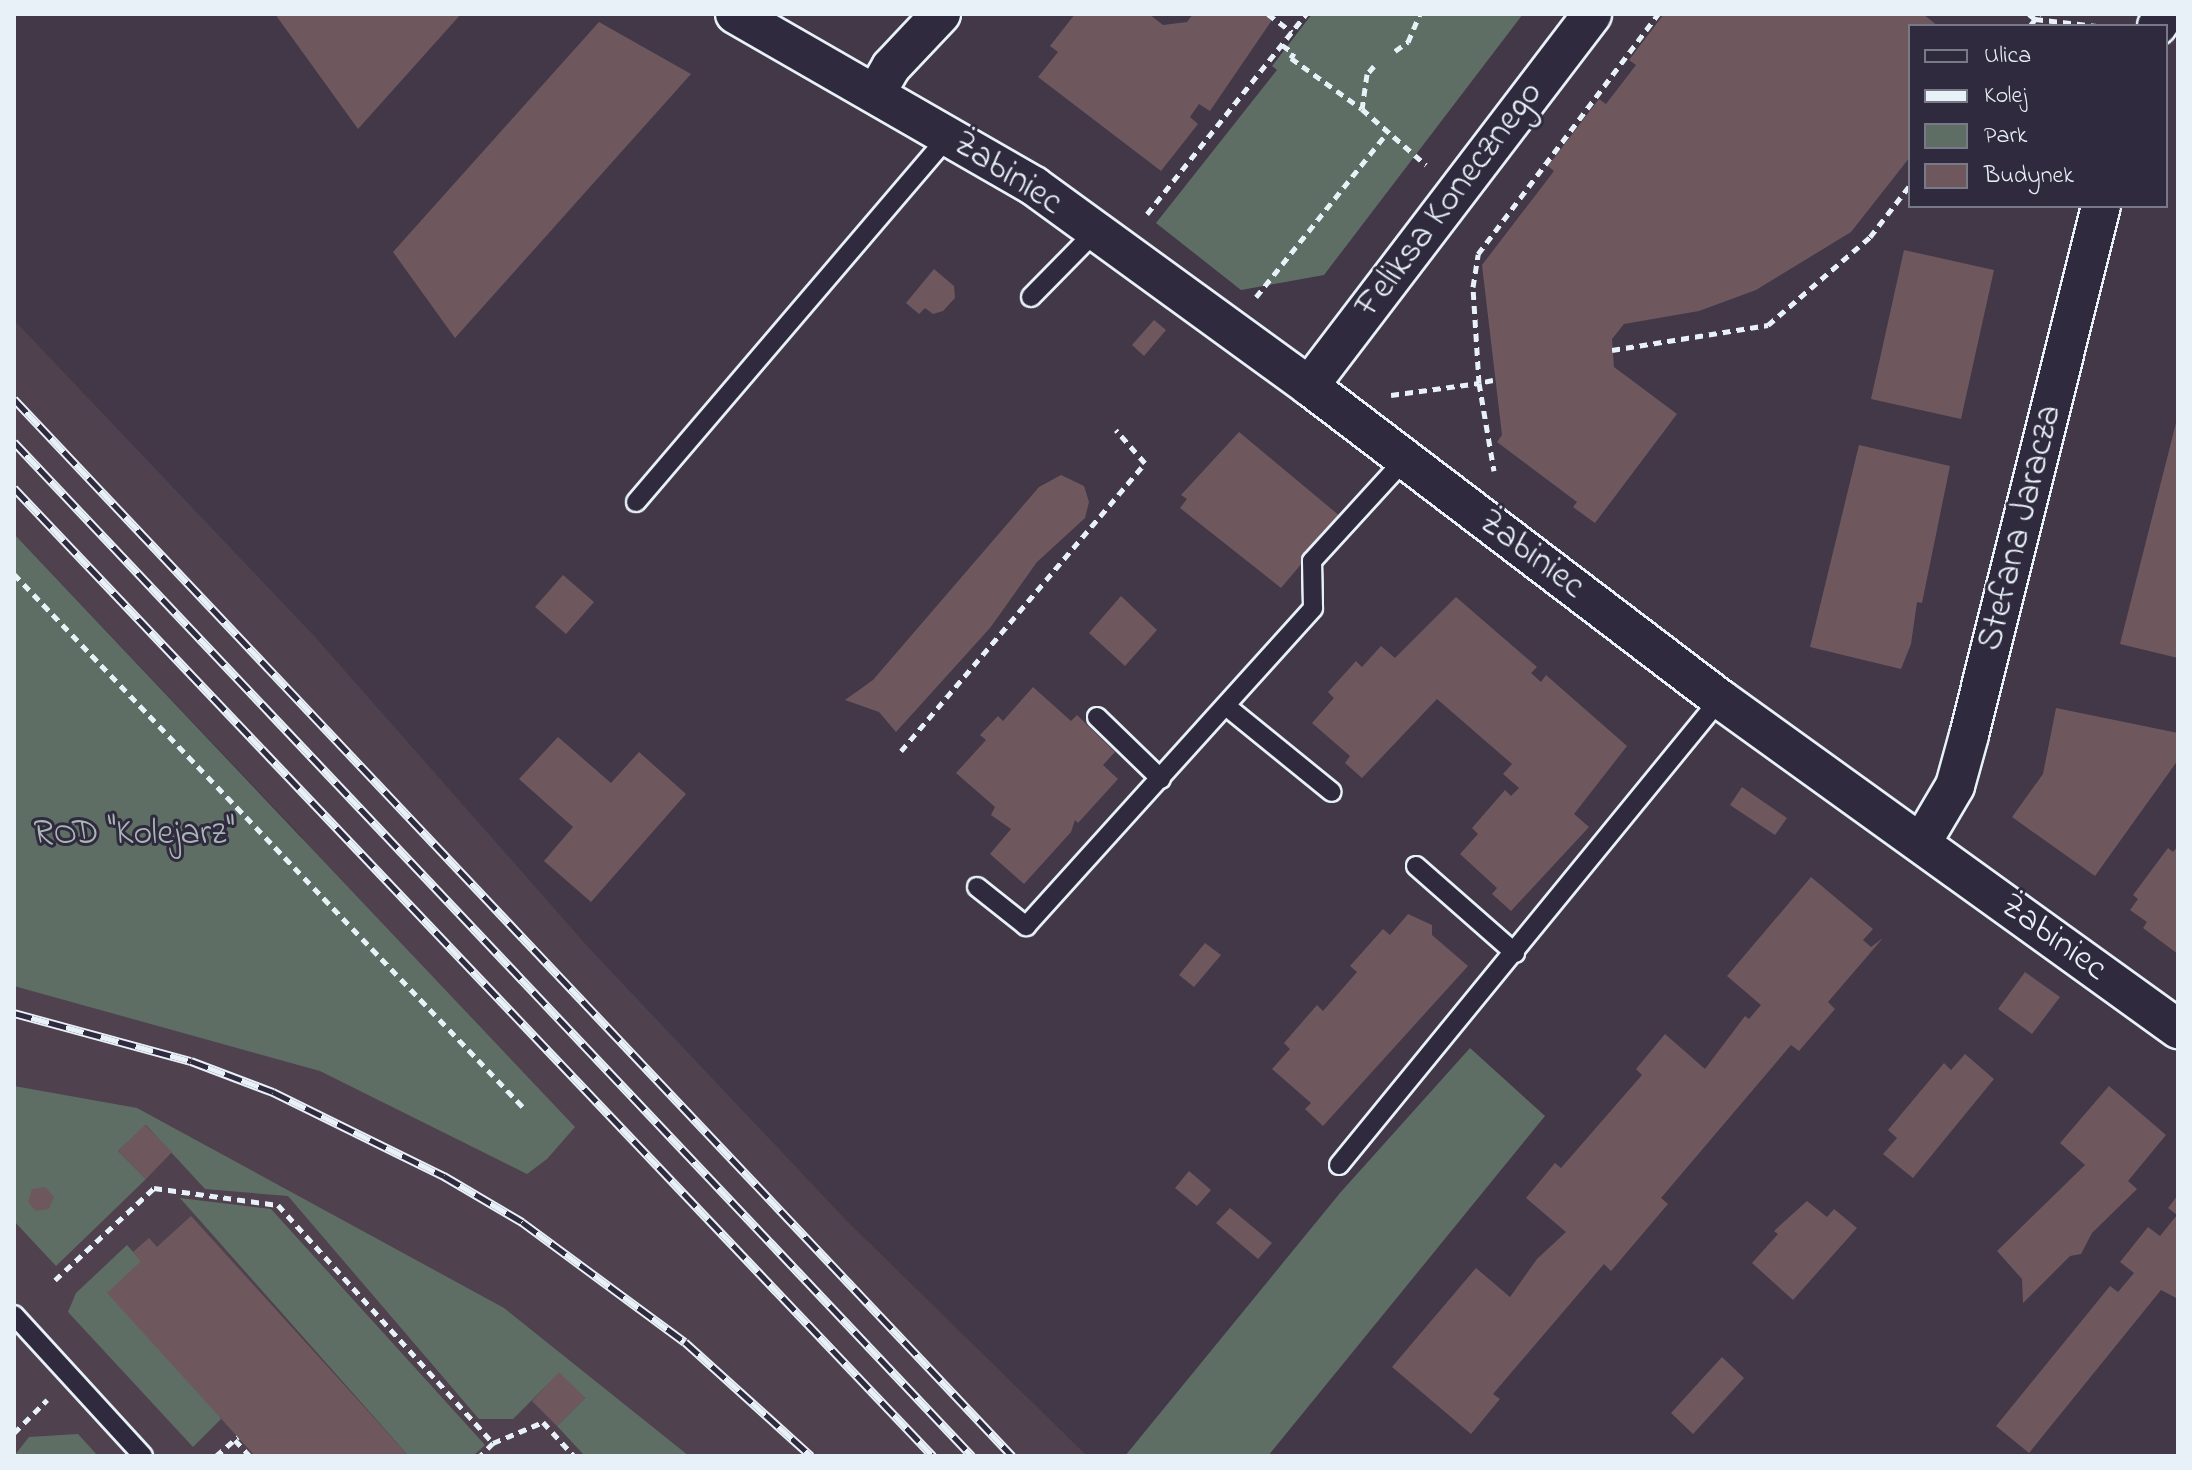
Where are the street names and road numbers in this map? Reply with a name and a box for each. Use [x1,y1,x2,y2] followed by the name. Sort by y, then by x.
[1347,73,1553,327] street label: Feliksa Konecznego
[944,123,1070,225] street label: Żabiniec
[1970,401,2072,655] street label: Stefana Jaracza
[1469,501,1593,609] street label: Żabiniec
[1991,885,2115,991] street label: Żabiniec

